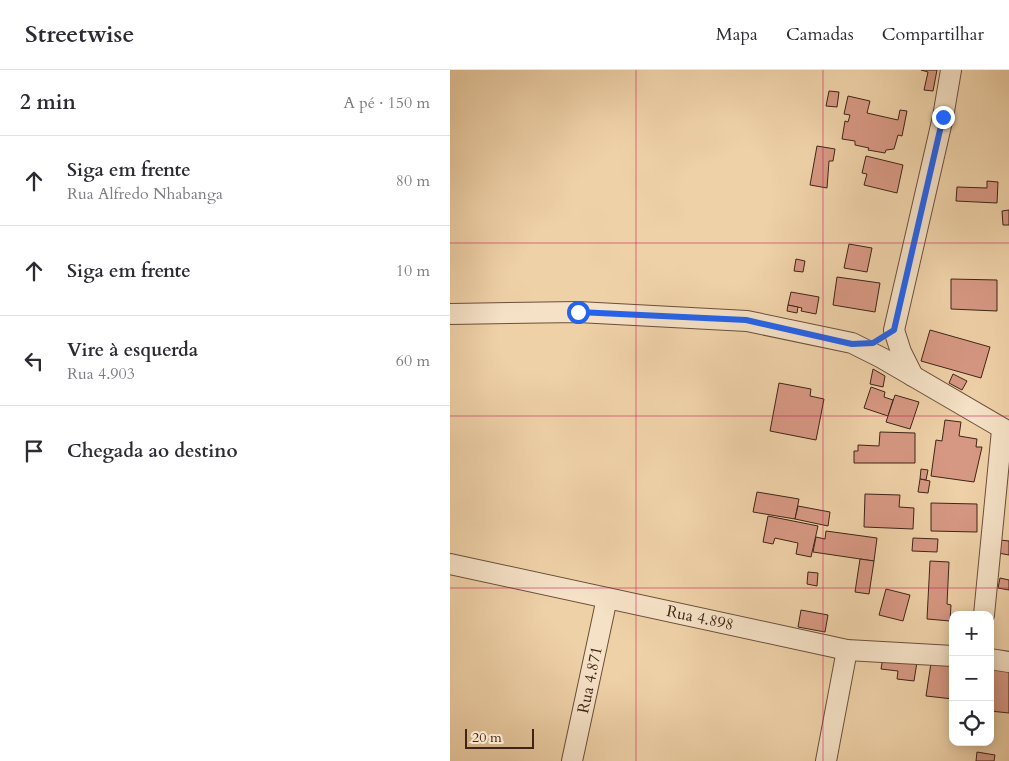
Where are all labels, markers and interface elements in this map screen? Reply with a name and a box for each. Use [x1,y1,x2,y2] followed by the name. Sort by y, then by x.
[25,18,134,51] text: Streetwise
[716,22,758,47] text: Mapa
[786,22,854,47] text: Camadas
[882,22,984,47] text: Compartilhar
[20,88,76,117] text: 2 min
[343,92,430,114] text: A pé · 150 m
[932,106,955,129] route end
[67,157,191,183] text: Siga em frente
[20,167,48,195] icon: ahead
[396,170,430,192] text: 80 m
[67,183,223,205] text: Rua Alfredo Nhabanga
[20,257,48,285] icon: ahead
[67,258,191,284] text: Siga em frente
[396,260,430,282] text: 10 m
[567,301,590,324] route start
[67,337,198,363] text: Vire à esquerda
[20,347,48,375] icon: left
[396,350,430,372] text: 60 m
[67,363,135,385] text: Rua 4.903
[20,437,48,465] icon: arrive
[67,438,238,464] text: Chegada ao destino
[664,600,736,636] street label: Rua 4.898
[949,611,994,746] map controls
[949,611,994,656] button: +
[572,644,608,716] street label: Rua 4.871
[949,656,994,701] button: −
[949,701,994,746] button: locate
[465,726,534,749] scale bar
[472,728,502,747] text: 20 m

